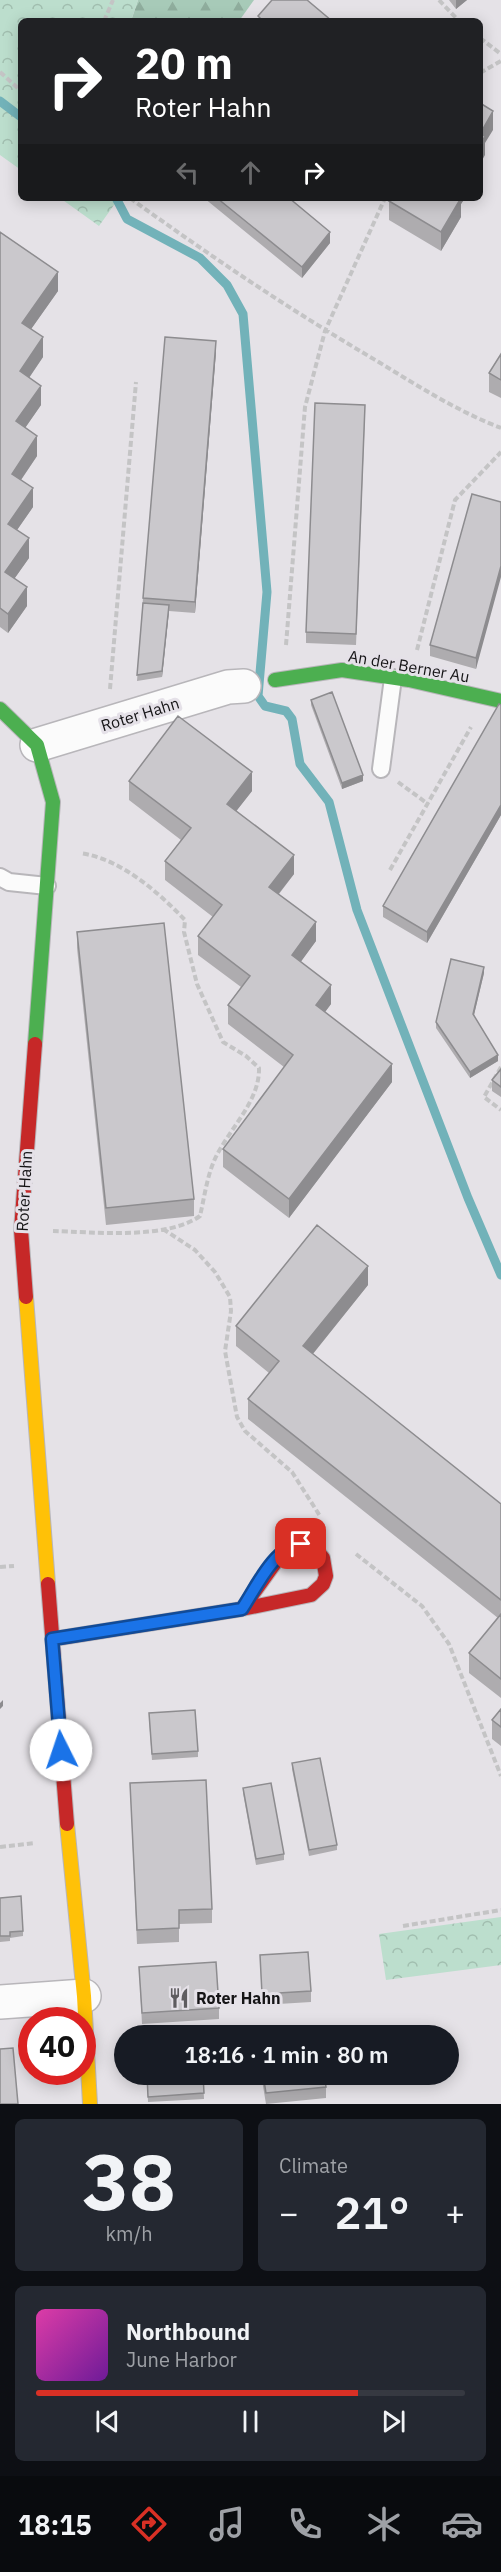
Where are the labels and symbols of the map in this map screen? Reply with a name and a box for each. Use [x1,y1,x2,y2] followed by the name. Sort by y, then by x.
[347,645,471,687] street label: An der Berner Au
[98,693,182,735] street label: Roter Hahn
[12,1150,36,1232] street label: Roter Hahn
[275,1518,326,1569] pin
[29,1718,93,1782] position arrow
[167,1986,191,2010] restaurant icon: Roter Hahn
[196,1988,281,2008] place label: Roter Hahn
[18,2007,96,2085] speed limit sign: 40

